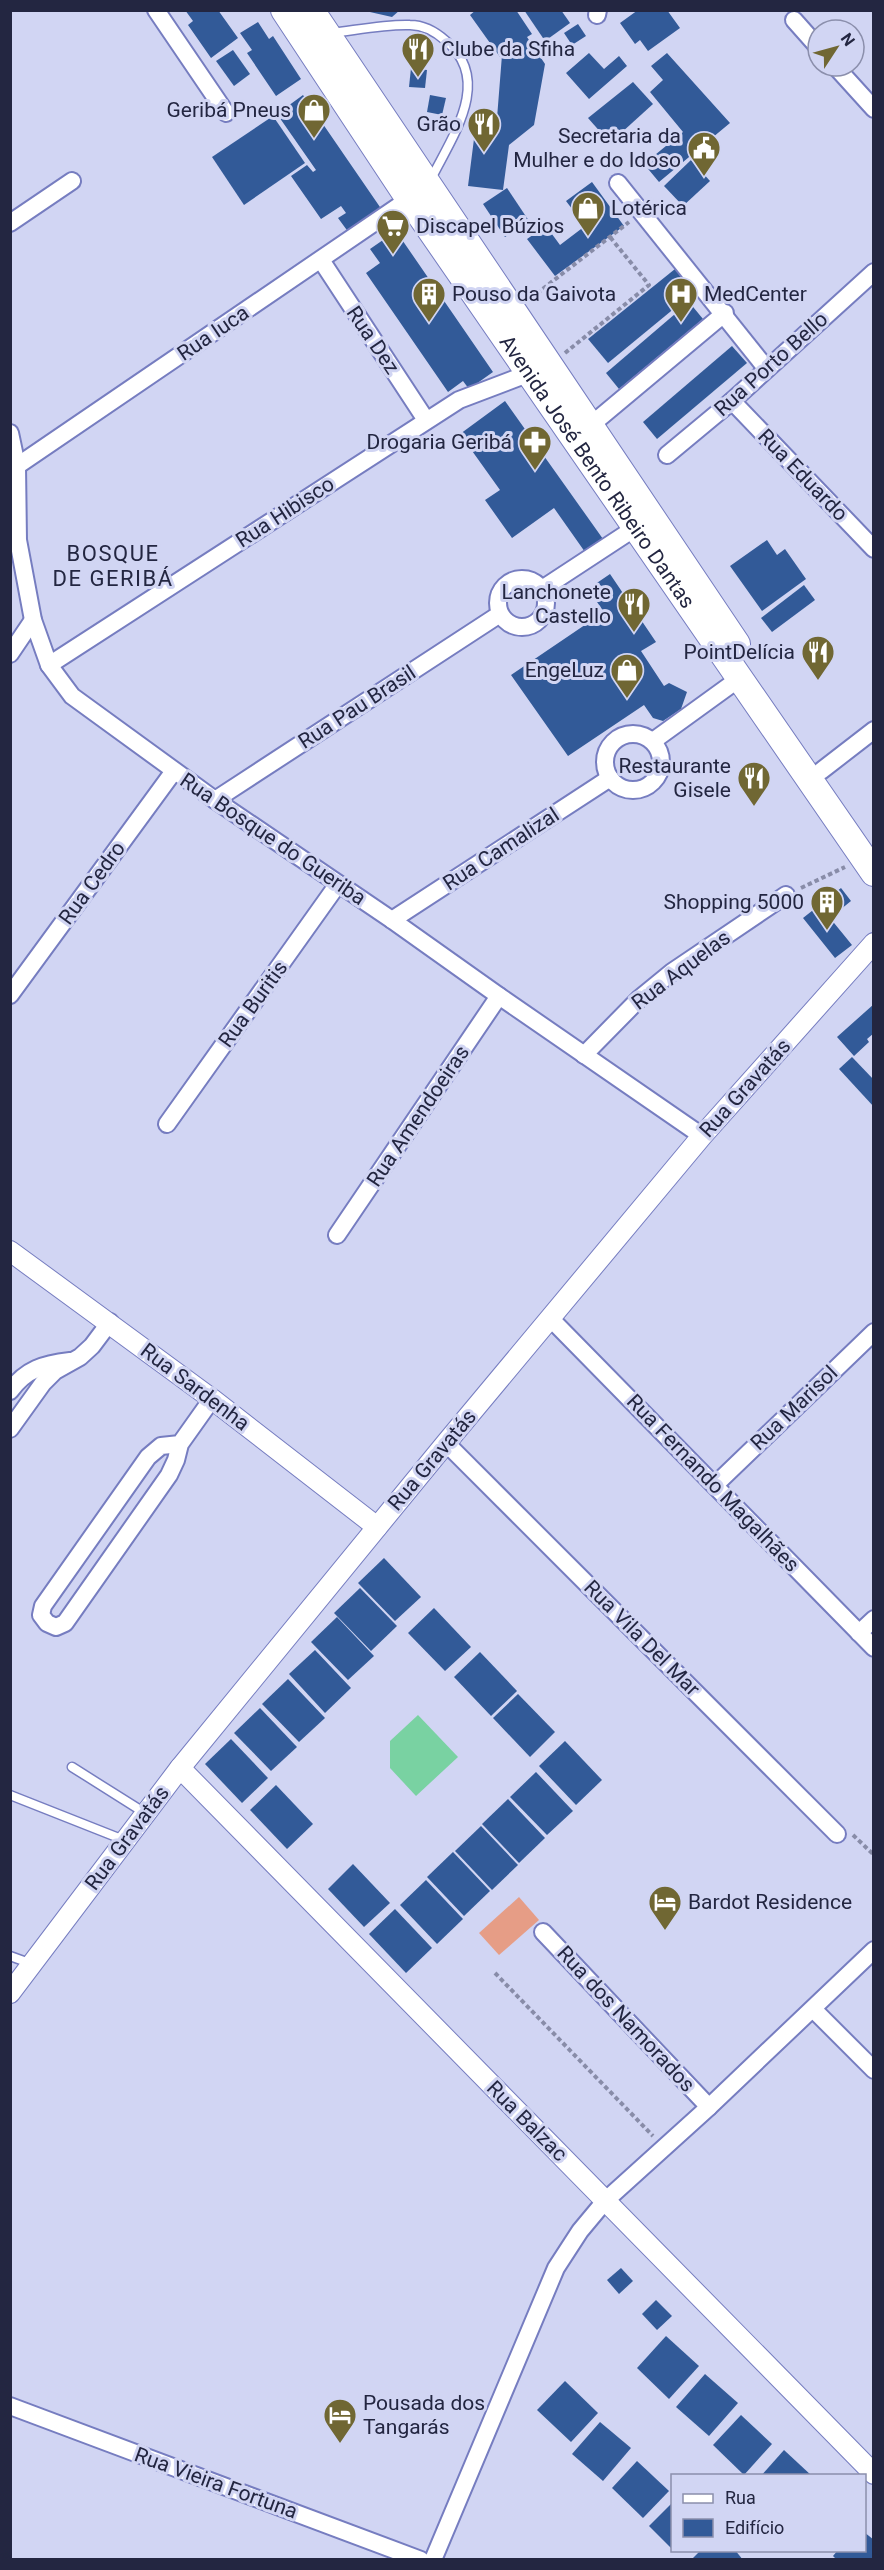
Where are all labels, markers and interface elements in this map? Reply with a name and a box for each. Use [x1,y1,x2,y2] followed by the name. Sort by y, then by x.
[806,18,866,78] north arrow
[837,29,859,50] text: N
[400,31,436,78] restaurant icon: Clube da Sfiha
[441,37,575,61] place label: Clube da Sfiha
[296,92,332,139] shop icon: Geribá Pneus
[167,98,291,122] place label: Geribá Pneus
[466,106,502,153] restaurant icon: Grão
[417,112,461,136] place label: Grão
[513,124,681,172] place label: Secretaria da Mulher e do Idoso
[686,130,722,177] public building icon: Secretaria da Mulher e do Idoso
[570,190,606,237] shop icon: Lotérica
[611,196,687,220] place label: Lotérica
[375,208,411,255] supermarket icon: Discapel Búzios
[416,214,564,238] place label: Discapel Búzios
[411,276,447,323] building icon: Pouso da Gaivota
[663,276,699,323] hospital icon: MedCenter
[452,282,616,306] place label: Pouso da Gaivota
[704,282,807,306] place label: MedCenter
[173,300,253,366] street label: Rua Iuca
[342,302,404,378] street label: Rua Dez
[709,307,833,421] street label: Rua Porto Bello
[495,331,700,613] street label: Avenida José Bento Ribeiro Dantas
[517,424,553,471] pharmacy icon: Drogaria Geribá
[753,424,853,526] street label: Rua Eduardo
[366,430,512,454] place label: Drogaria Geribá
[232,471,338,553] street label: Rua Hibisco
[53,541,174,591] district label: BOSQUE DE GERIBÁ
[501,580,611,628] place label: Lanchonete Castello
[616,586,652,633] restaurant icon: Lanchonete Castello
[800,634,836,681] restaurant icon: PointDelícia
[684,640,795,664] place label: PointDelícia
[609,652,645,699] shop icon: EngeLuz
[525,658,604,682] place label: EngeLuz
[294,660,420,754] street label: Rua Pau Brasil
[618,754,731,802] place label: Restaurante Gisele
[736,760,772,807] restaurant icon: Restaurante Gisele
[176,768,370,910] street label: Rua Bosque do Gueriba
[439,803,563,895] street label: Rua Camalizal
[54,837,130,929] street label: Rua Cedro
[809,884,845,931] building icon: Shopping 5000
[663,890,804,914] place label: Shopping 5000
[627,925,735,1015] street label: Rua Aquelas
[214,956,292,1052] street label: Rua Buritis
[695,1034,795,1142] street label: Rua Gravatás
[362,1041,474,1191] street label: Rua Amendoeiras
[136,1338,254,1436] street label: Rua Sardenha
[746,1361,842,1455] street label: Rua Marisol
[622,1389,804,1577] street label: Rua Fernando Magalhães
[383,1405,481,1515] street label: Rua Gravatás
[579,1575,705,1701] street label: Rua Vila Del Mar
[80,1781,174,1895] street label: Rua Gravatás
[647,1884,683,1931] hotel icon: Bardot Residence
[688,1890,852,1914] place label: Bardot Residence
[552,1941,700,2097] street label: Rua dos Namorados
[482,2076,572,2166] street label: Rua Balzac
[363,2391,485,2439] place label: Pousada dos Tangarás
[322,2397,358,2444] hotel icon: Pousada dos Tangarás
[131,2442,301,2524] street label: Rua Vieira Fortuna
[671,2474,866,2552] legend
[725,2487,756,2508] text: Rua
[725,2517,784,2538] text: Edifício

